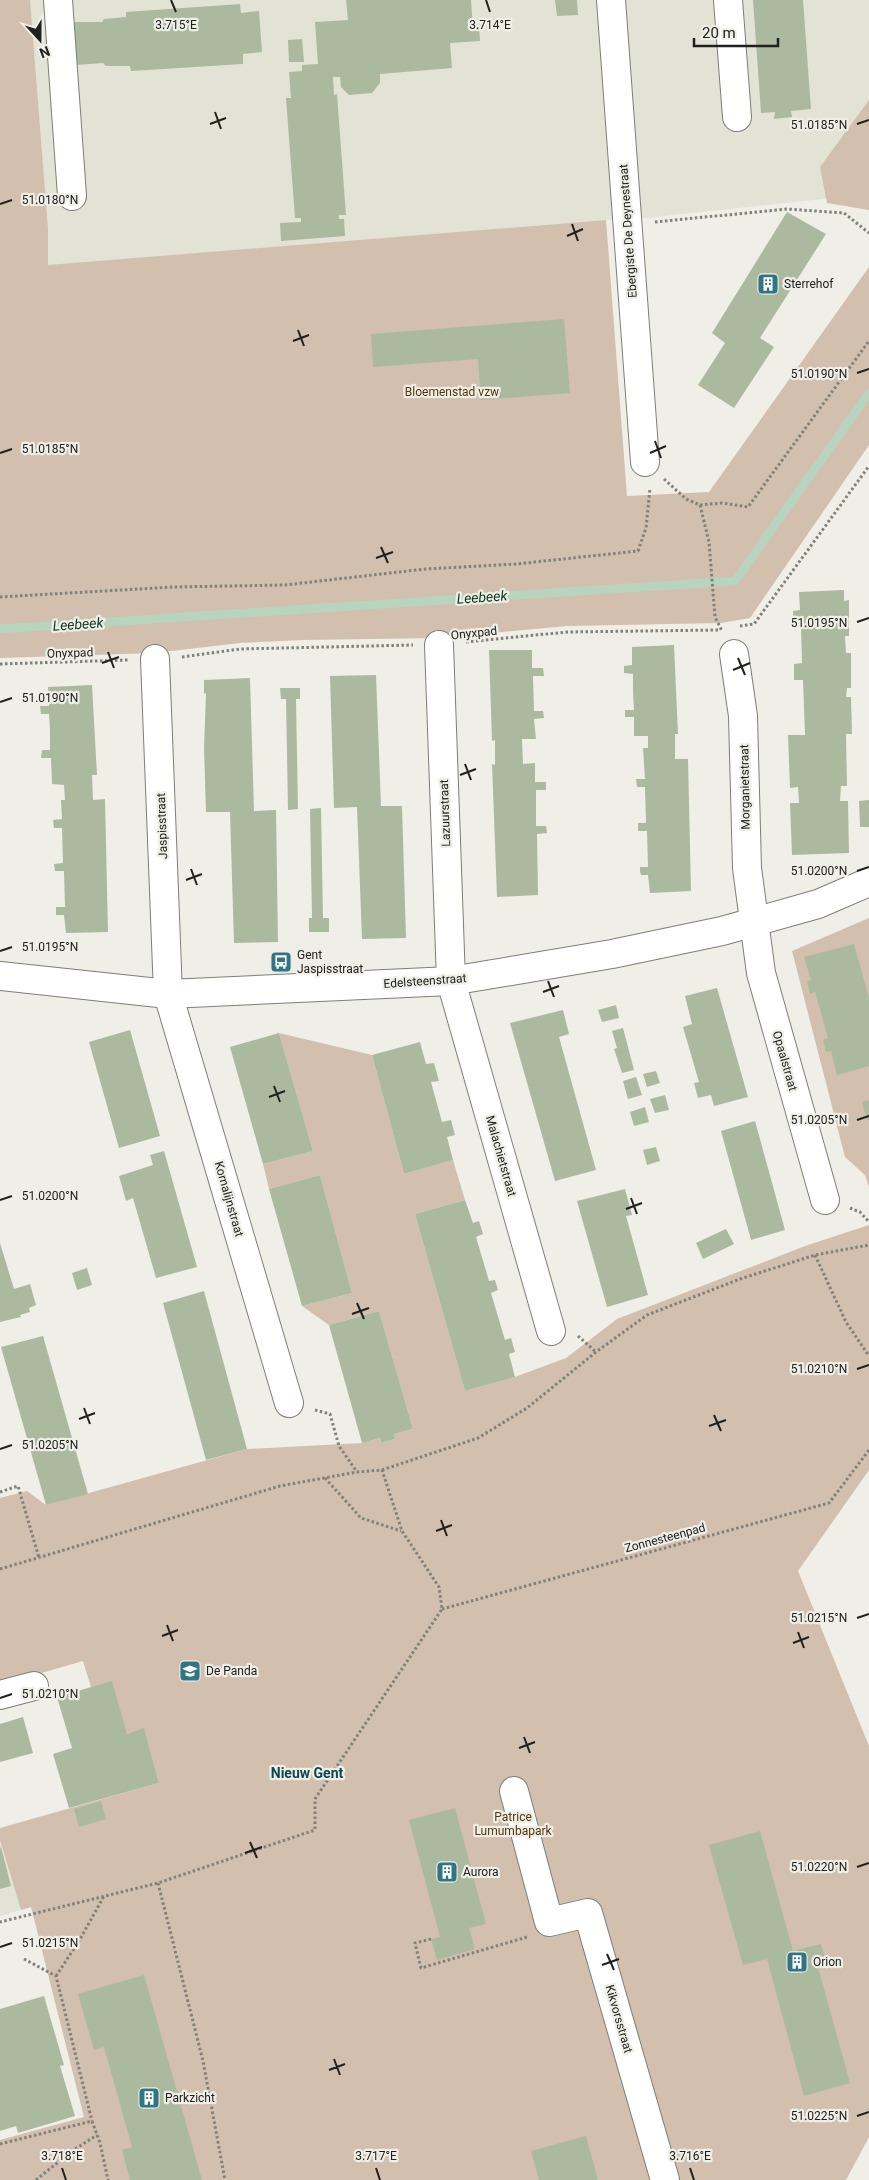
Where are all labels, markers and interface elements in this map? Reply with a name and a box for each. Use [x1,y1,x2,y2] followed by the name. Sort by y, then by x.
[15,15,65,65] north arrow
[694,15,778,47] scale bar
[155,18,197,32] text: 3.715°E
[469,18,511,32] text: 3.714°E
[702,24,736,42] text: 20 m
[37,43,52,61] text: N
[791,118,847,132] text: 51.0185°N
[616,164,640,298] street label: Ebergiste De Deynestraat
[22,193,78,207] text: 51.0180°N
[756,272,780,296] building icon: Sterrehof
[784,277,834,291] place label: Sterrehof
[791,367,847,381] text: 51.0190°N
[405,385,499,399] park label: Bloemenstad vzw
[22,442,78,456] text: 51.0185°N
[456,587,509,607] water label: Leebeek
[52,614,105,634] water label: Leebeek
[791,616,847,630] text: 51.0195°N
[450,624,498,642] street label: Onyxpad
[46,645,94,661] street label: Onyxpad
[22,691,78,705] text: 51.0190°N
[737,744,753,830] street label: Morganietstraat
[437,779,453,847] street label: Lazuurstraat
[154,793,170,859] street label: Jaspisstraat
[791,864,847,878] text: 51.0200°N
[22,940,78,954] text: 51.0195°N
[297,948,363,976] place label: Gent Jaspisstraat
[269,950,293,974] bus stop icon: Gent Jaspisstraat
[383,971,467,991] street label: Edelsteenstraat
[770,1029,800,1093] street label: Opaalstraat
[791,1113,847,1127] text: 51.0205°N
[483,1114,519,1198] street label: Malachietstraat
[212,1160,246,1238] street label: Kornalijnstraat
[22,1189,78,1203] text: 51.0200°N
[791,1362,847,1376] text: 51.0210°N
[22,1438,78,1452] text: 51.0205°N
[623,1520,707,1556] street label: Zonnesteenpad
[791,1611,847,1625] text: 51.0215°N
[178,1659,202,1683] school or university icon: De Panda
[206,1664,257,1678] place label: De Panda
[22,1687,78,1701] text: 51.0210°N
[271,1765,343,1781] district label: Nieuw Gent
[474,1810,552,1838] park label: Patrice Lumumbapark
[435,1860,459,1884] building icon: Aurora
[791,1860,847,1874] text: 51.0220°N
[463,1865,499,1879] place label: Aurora
[22,1936,78,1950] text: 51.0215°N
[785,1950,809,1974] building icon: Orion
[813,1955,842,1969] place label: Orion
[603,1983,635,2055] street label: Kikvorsstraat
[137,2086,161,2110] building icon: Parkzicht
[165,2091,215,2105] place label: Parkzicht
[791,2109,847,2123] text: 51.0225°N
[41,2149,83,2163] text: 3.718°E
[355,2149,397,2163] text: 3.717°E
[669,2149,711,2163] text: 3.716°E

